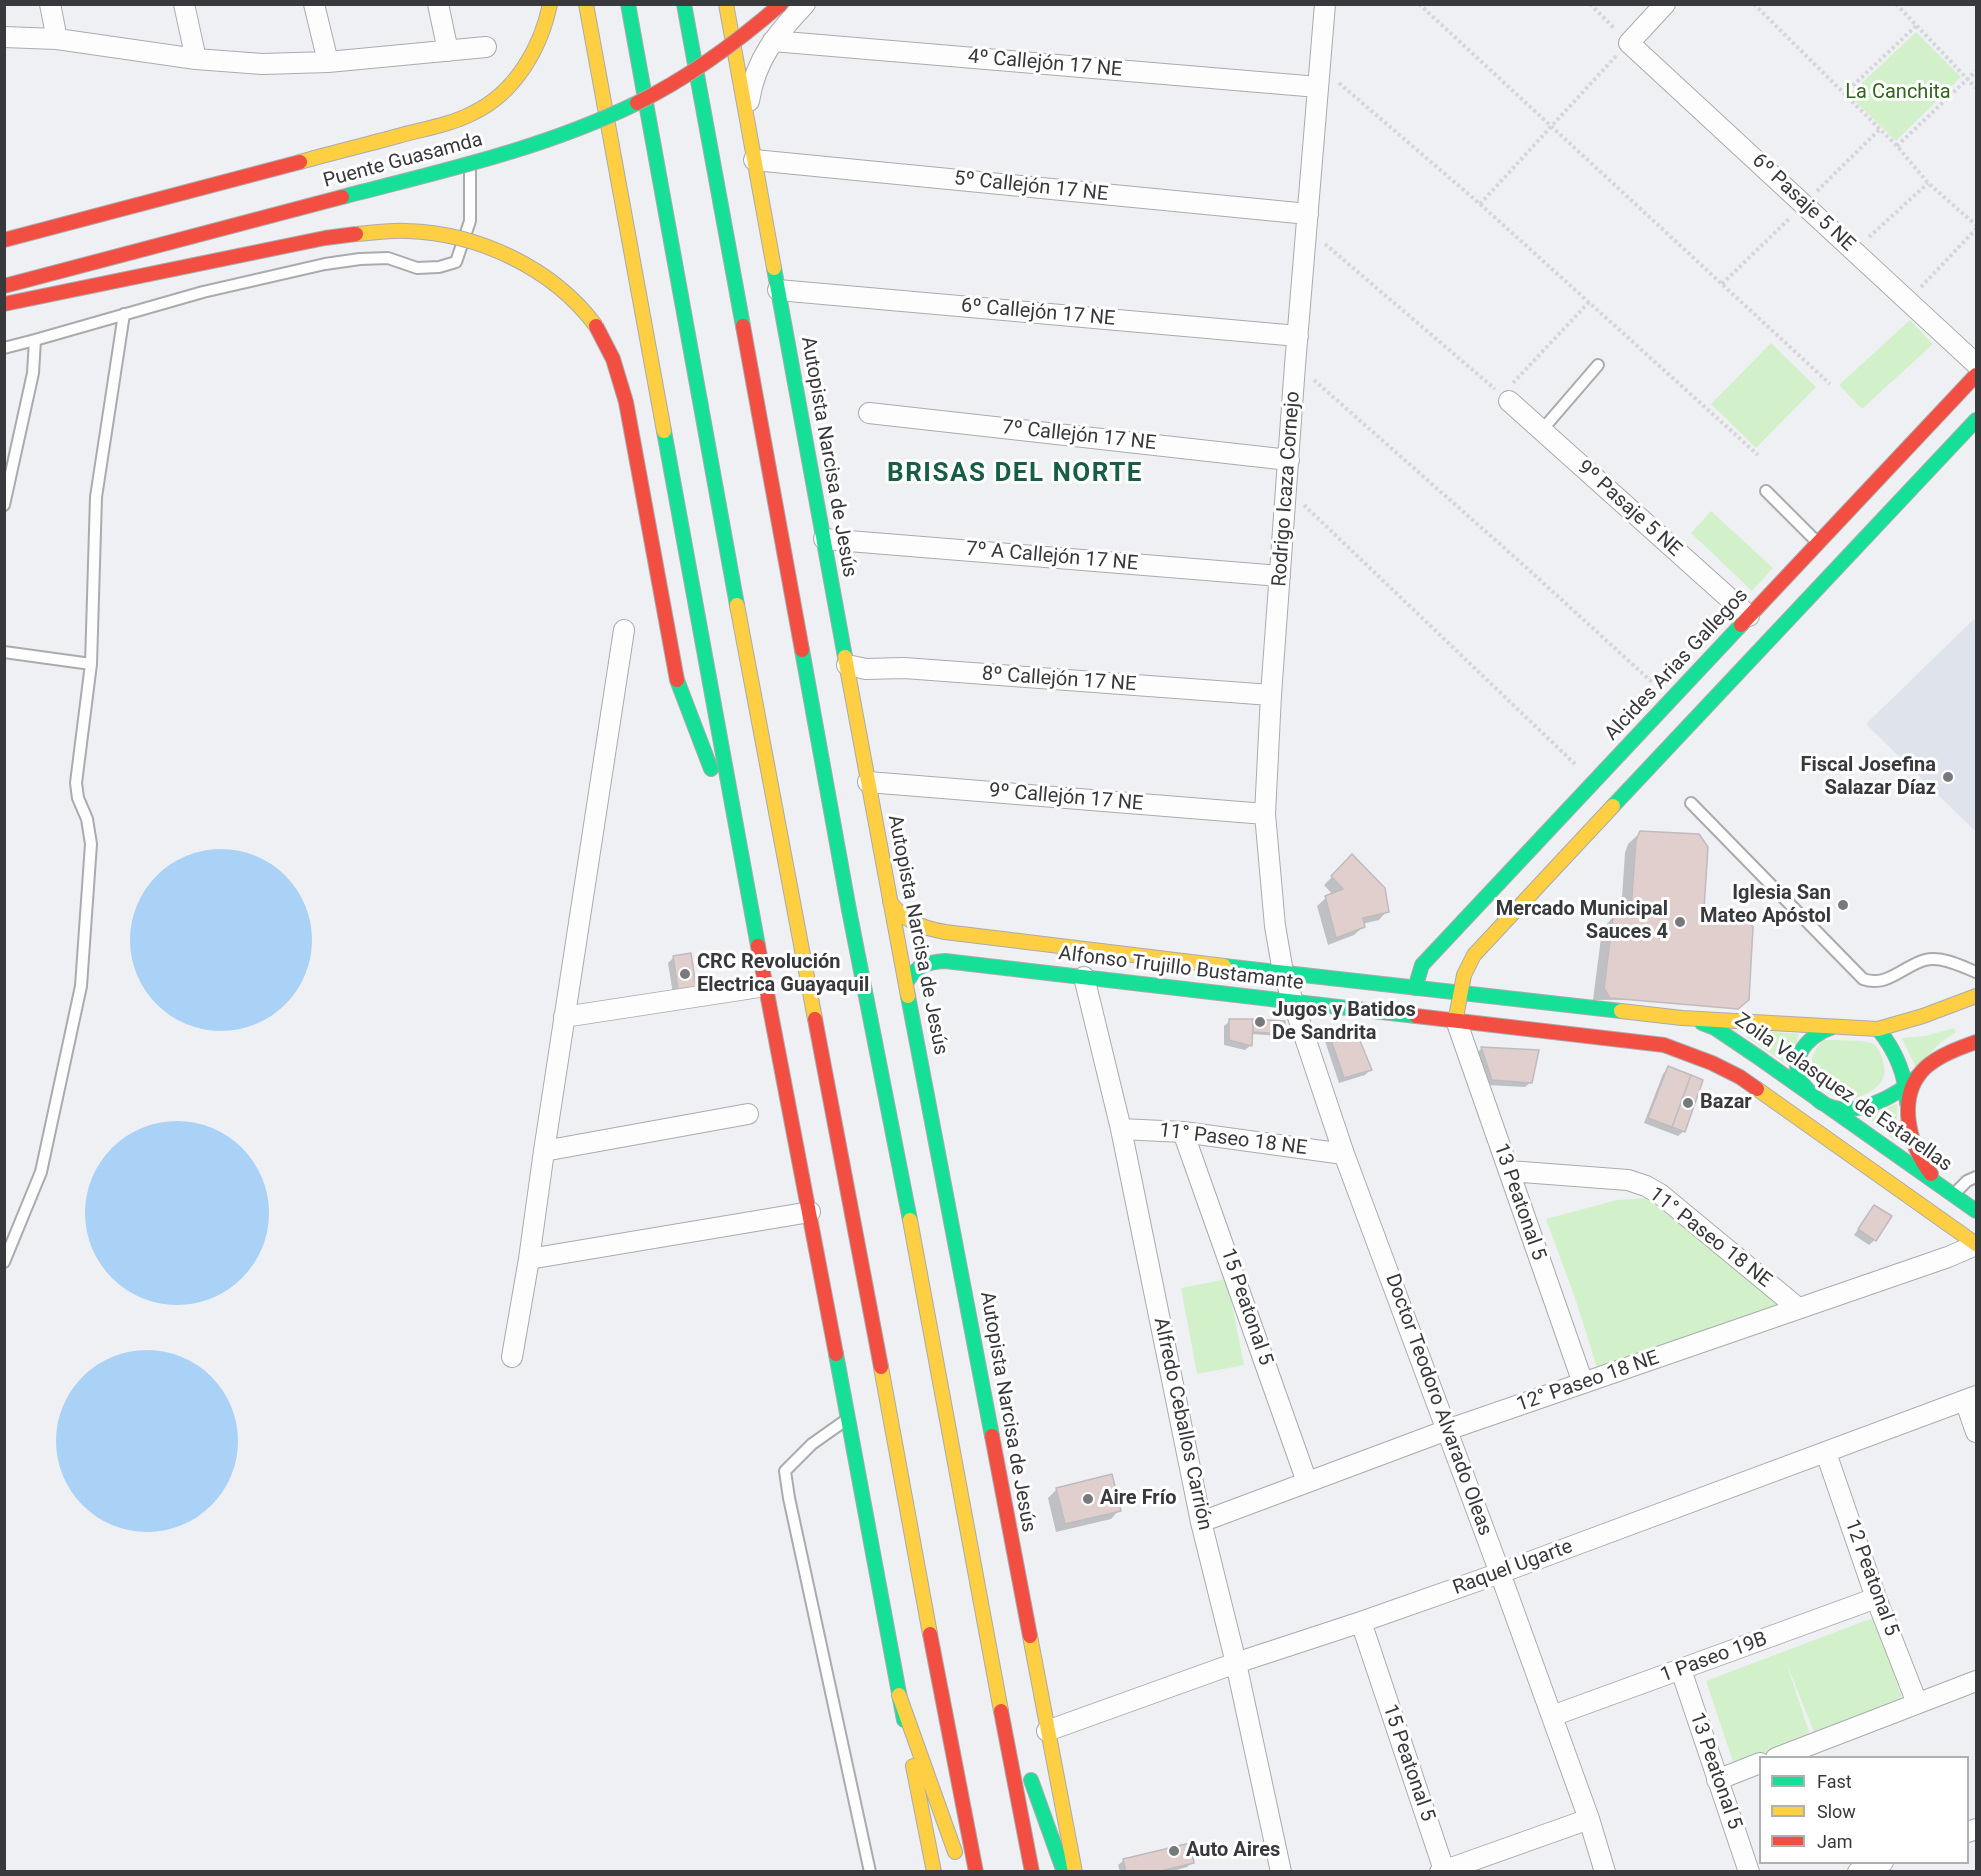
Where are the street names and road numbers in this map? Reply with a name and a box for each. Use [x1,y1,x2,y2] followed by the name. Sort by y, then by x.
[967,45,1123,83] street label: 4º Callejón 17 NE
[321,128,485,194] street label: Puente Guasamda
[1747,149,1859,257] street label: 6º Pasaje 5 NE
[953,167,1109,207] street label: 5º Callejón 17 NE
[960,294,1116,332] street label: 6º Callejón 17 NE
[795,335,861,579] street label: Autopista Narcisa de Jesús
[1268,390,1306,588] street label: Rodrigo Icaza Cornejo
[1001,416,1157,456] street label: 7º Callejón 17 NE
[1572,456,1686,562] street label: 9º Pasaje 5 NE
[965,538,1139,576] street label: 7º A Callejón 17 NE
[1600,584,1754,746] street label: Alcides Arias Gallegos
[981,663,1137,697] street label: 8º Callejón 17 NE
[988,779,1144,817] street label: 9º Callejón 17 NE
[882,813,952,1057] street label: Autopista Narcisa de Jesús
[1057,942,1305,996] street label: Alfonso Trujillo Bustamante
[1730,1009,1956,1177] street label: Zoila Velasquez de Estarellas
[1158,1119,1308,1161] street label: 11° Paseo 18 NE
[1488,1140,1550,1264] street label: 13 Peatonal 5
[1644,1183,1776,1293] street label: 11° Paseo 18 NE
[1215,1245,1277,1369] street label: 15 Peatonal 5
[1379,1271,1497,1539] street label: Doctor Teodoro Alvarado Oleas
[974,1290,1040,1534] street label: Autopista Narcisa de Jesús
[1148,1316,1216,1532] street label: Alfredo Ceballos Carrión
[1514,1346,1662,1418] street label: 12° Paseo 18 NE
[1839,1517,1903,1639] street label: 12 Peatonal 5
[1450,1535,1576,1601] street label: Raquel Ugarte
[1657,1628,1771,1688] street label: 1 Paseo 19B
[1377,1701,1439,1825] street label: 15 Peatonal 5
[1684,1709,1746,1833] street label: 13 Peatonal 5

